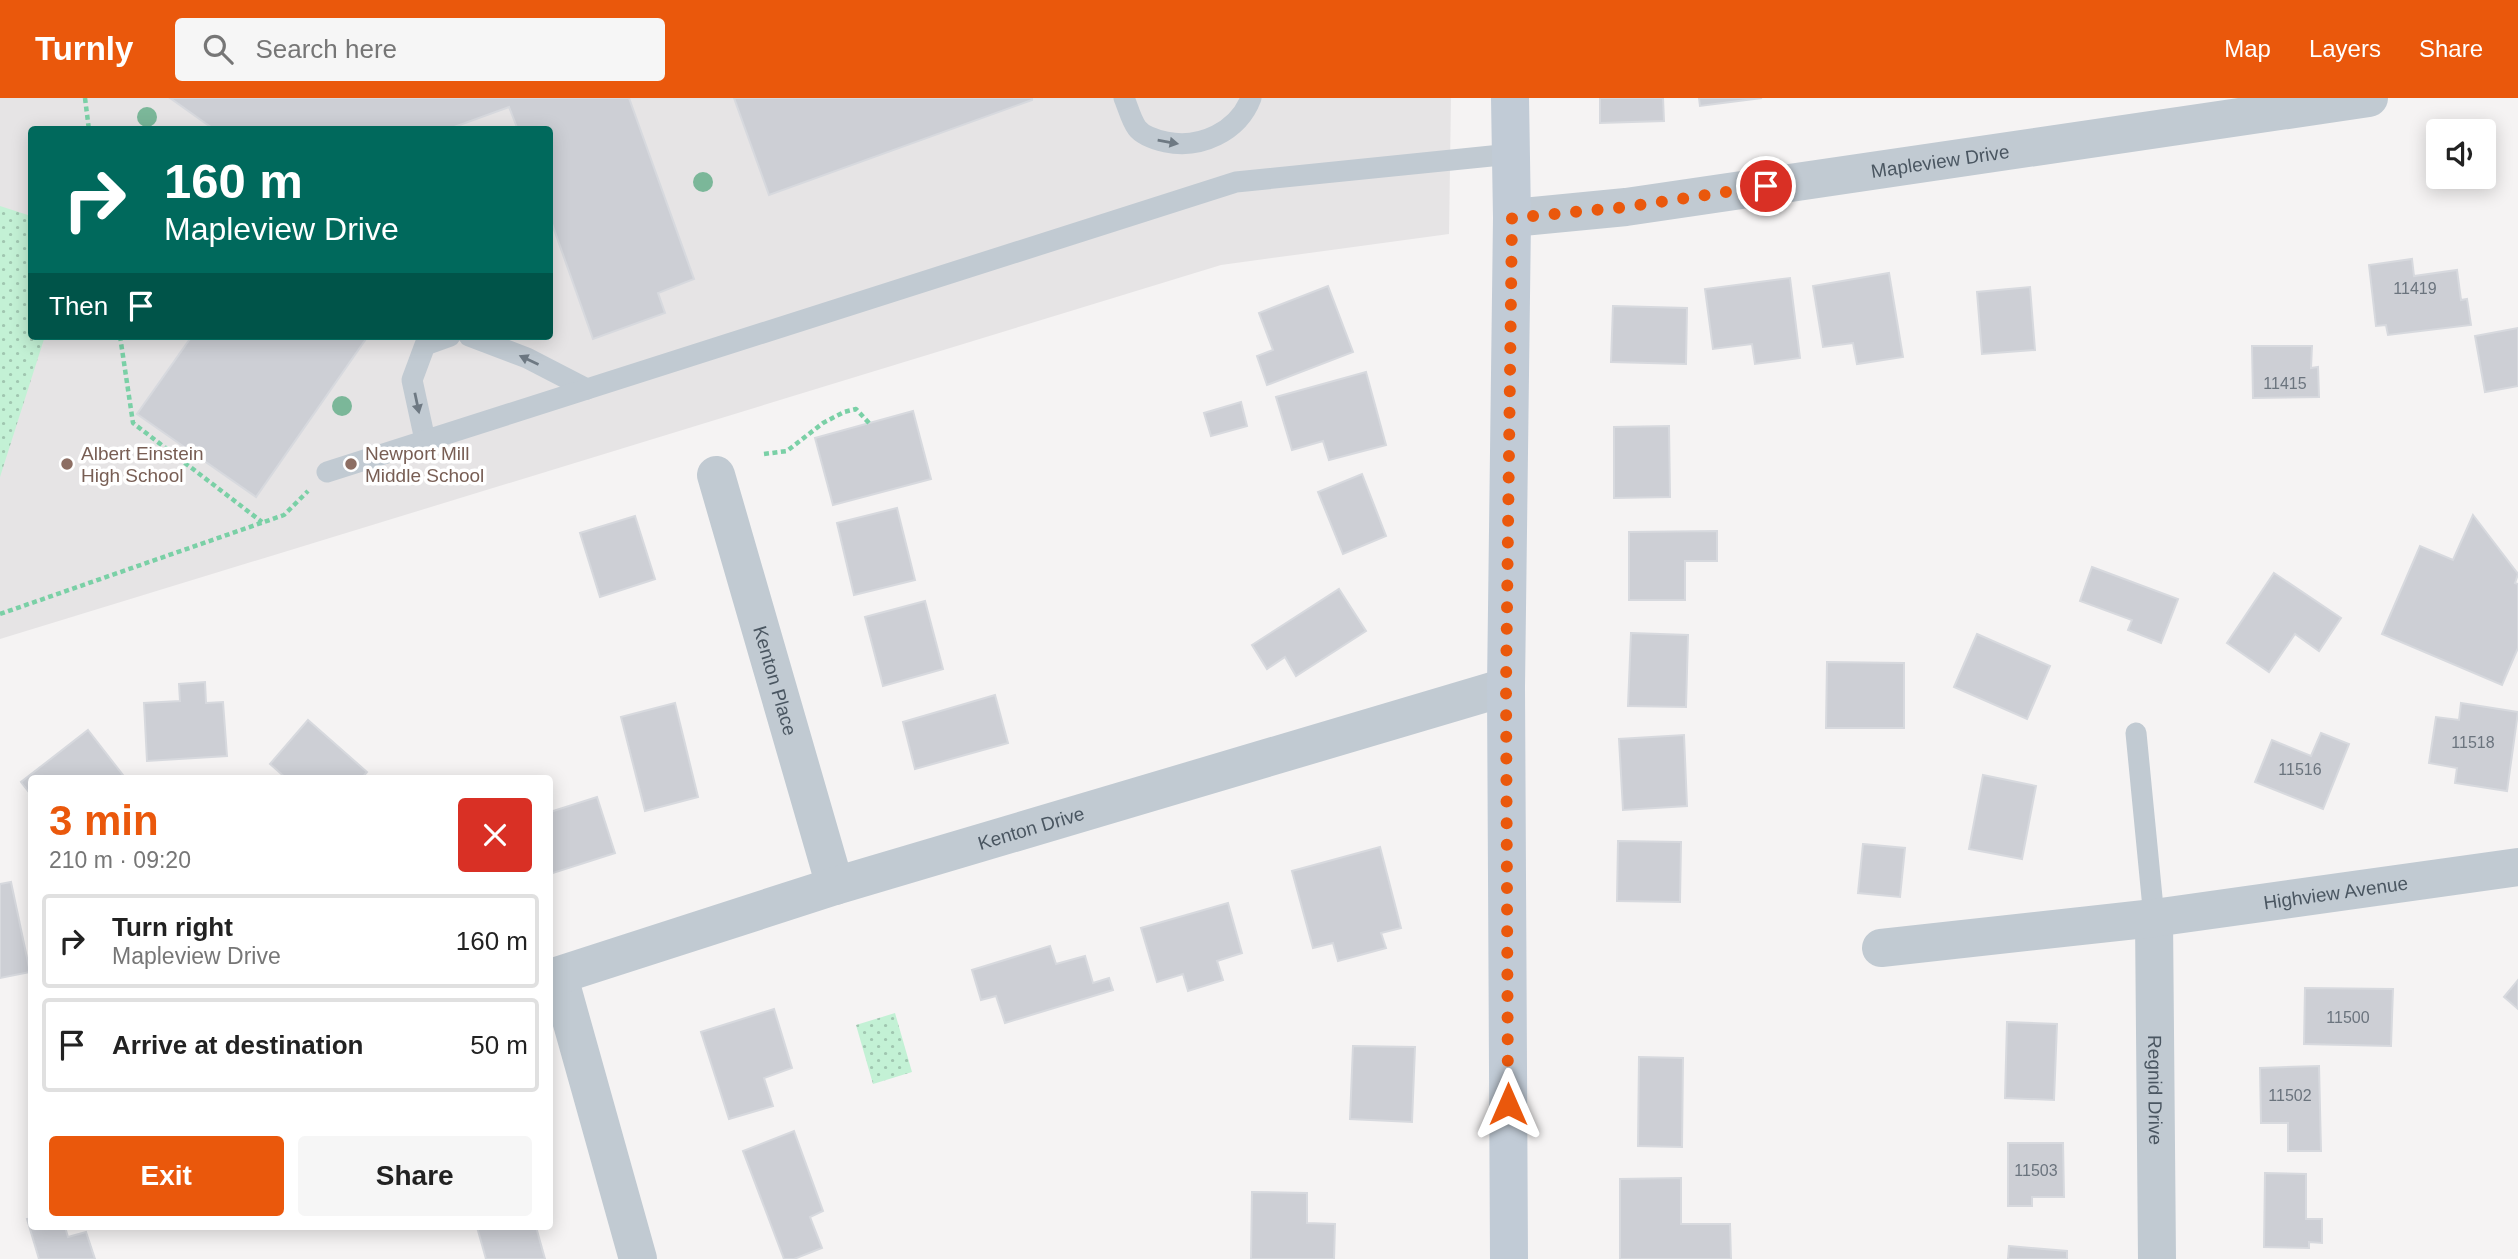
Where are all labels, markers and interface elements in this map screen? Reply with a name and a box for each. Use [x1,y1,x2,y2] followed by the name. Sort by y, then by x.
[175,18,665,81] search box
[35,30,133,67] text: Turnly
[199,30,237,68] icon: search
[255,34,397,64] text: Search here
[2224,35,2271,62] text: Map
[2309,35,2381,62] text: Layers
[2419,35,2483,62] text: Share
[2426,119,2496,189] map controls
[2426,119,2496,189] button: sound
[1157,137,1179,148] one-way arrow
[1870,141,2011,182] street label: Mapleview Drive
[49,154,140,245] icon: right
[164,154,303,208] text: 160 m
[1736,156,1796,216] pin
[1747,167,1785,205] icon: arrive
[164,211,399,247] text: Mapleview Drive
[2393,280,2437,297] house number: 11419
[122,287,160,325] icon: arrive
[49,291,108,321] text: Then
[519,354,539,366] one-way arrow
[2263,375,2307,392] house number: 11415
[411,392,422,414] one-way arrow
[81,443,204,486] place label: Albert Einstein High School
[365,443,484,486] place label: Newport Mill Middle School
[59,456,75,472] marker: Albert Einstein High School
[343,456,359,472] marker: Newport Mill Middle School
[749,623,801,738] street label: Kenton Place
[2451,734,2495,751] house number: 11518
[2278,761,2322,778] house number: 11516
[49,797,159,844] text: 3 min
[458,798,532,872] button: close
[976,803,1087,854] street label: Kenton Drive
[49,847,191,873] text: 210 m · 09:20
[2262,873,2409,914] street label: Highview Avenue
[112,912,233,942] text: Turn right
[53,922,91,960] icon: right
[456,926,528,956] text: 160 m
[112,943,281,969] text: Mapleview Drive
[2326,1009,2370,1026] house number: 11500
[53,1026,91,1064] icon: arrive
[112,1030,363,1060] text: Arrive at destination
[470,1030,528,1060] text: 50 m
[2144,1035,2166,1145] street label: Regnid Drive
[1471,1067,1545,1141] position arrow
[2268,1087,2312,1104] house number: 11502
[49,1136,284,1216] button: Exit
[298,1136,532,1216] button: Share
[2014,1162,2058,1179] house number: 11503

